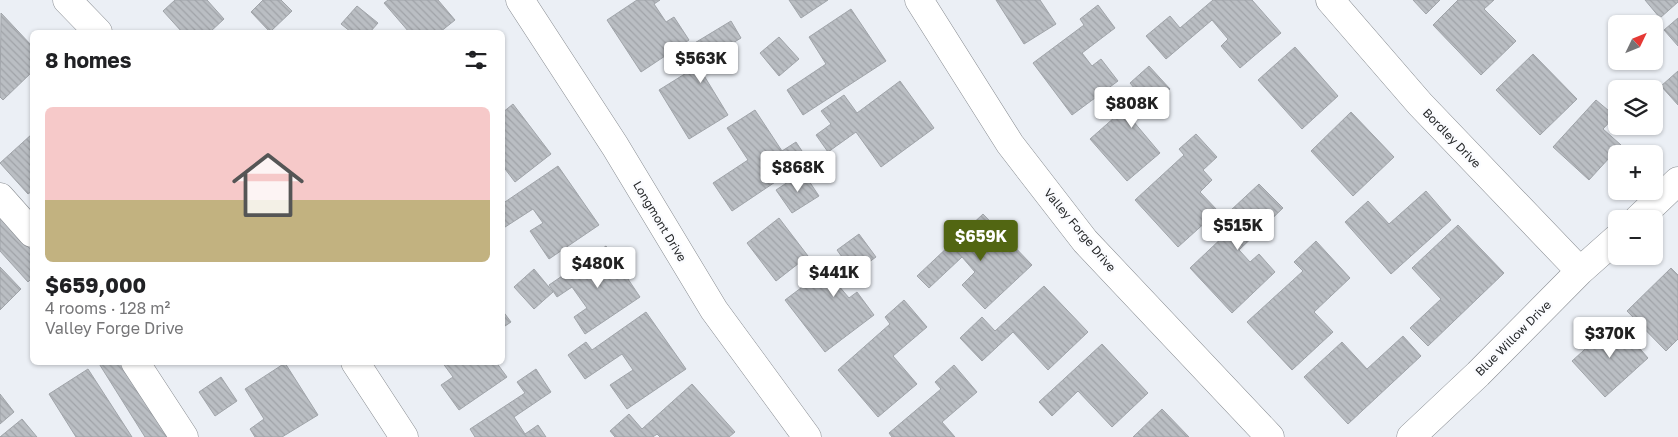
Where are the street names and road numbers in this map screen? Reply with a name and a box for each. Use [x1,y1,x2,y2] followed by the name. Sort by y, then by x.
[1420,105,1484,171] street label: Bordley Drive
[630,178,690,264] street label: Longmont Drive
[1041,185,1119,275] street label: Valley Forge Drive
[1472,297,1554,379] street label: Blue Willow Drive

